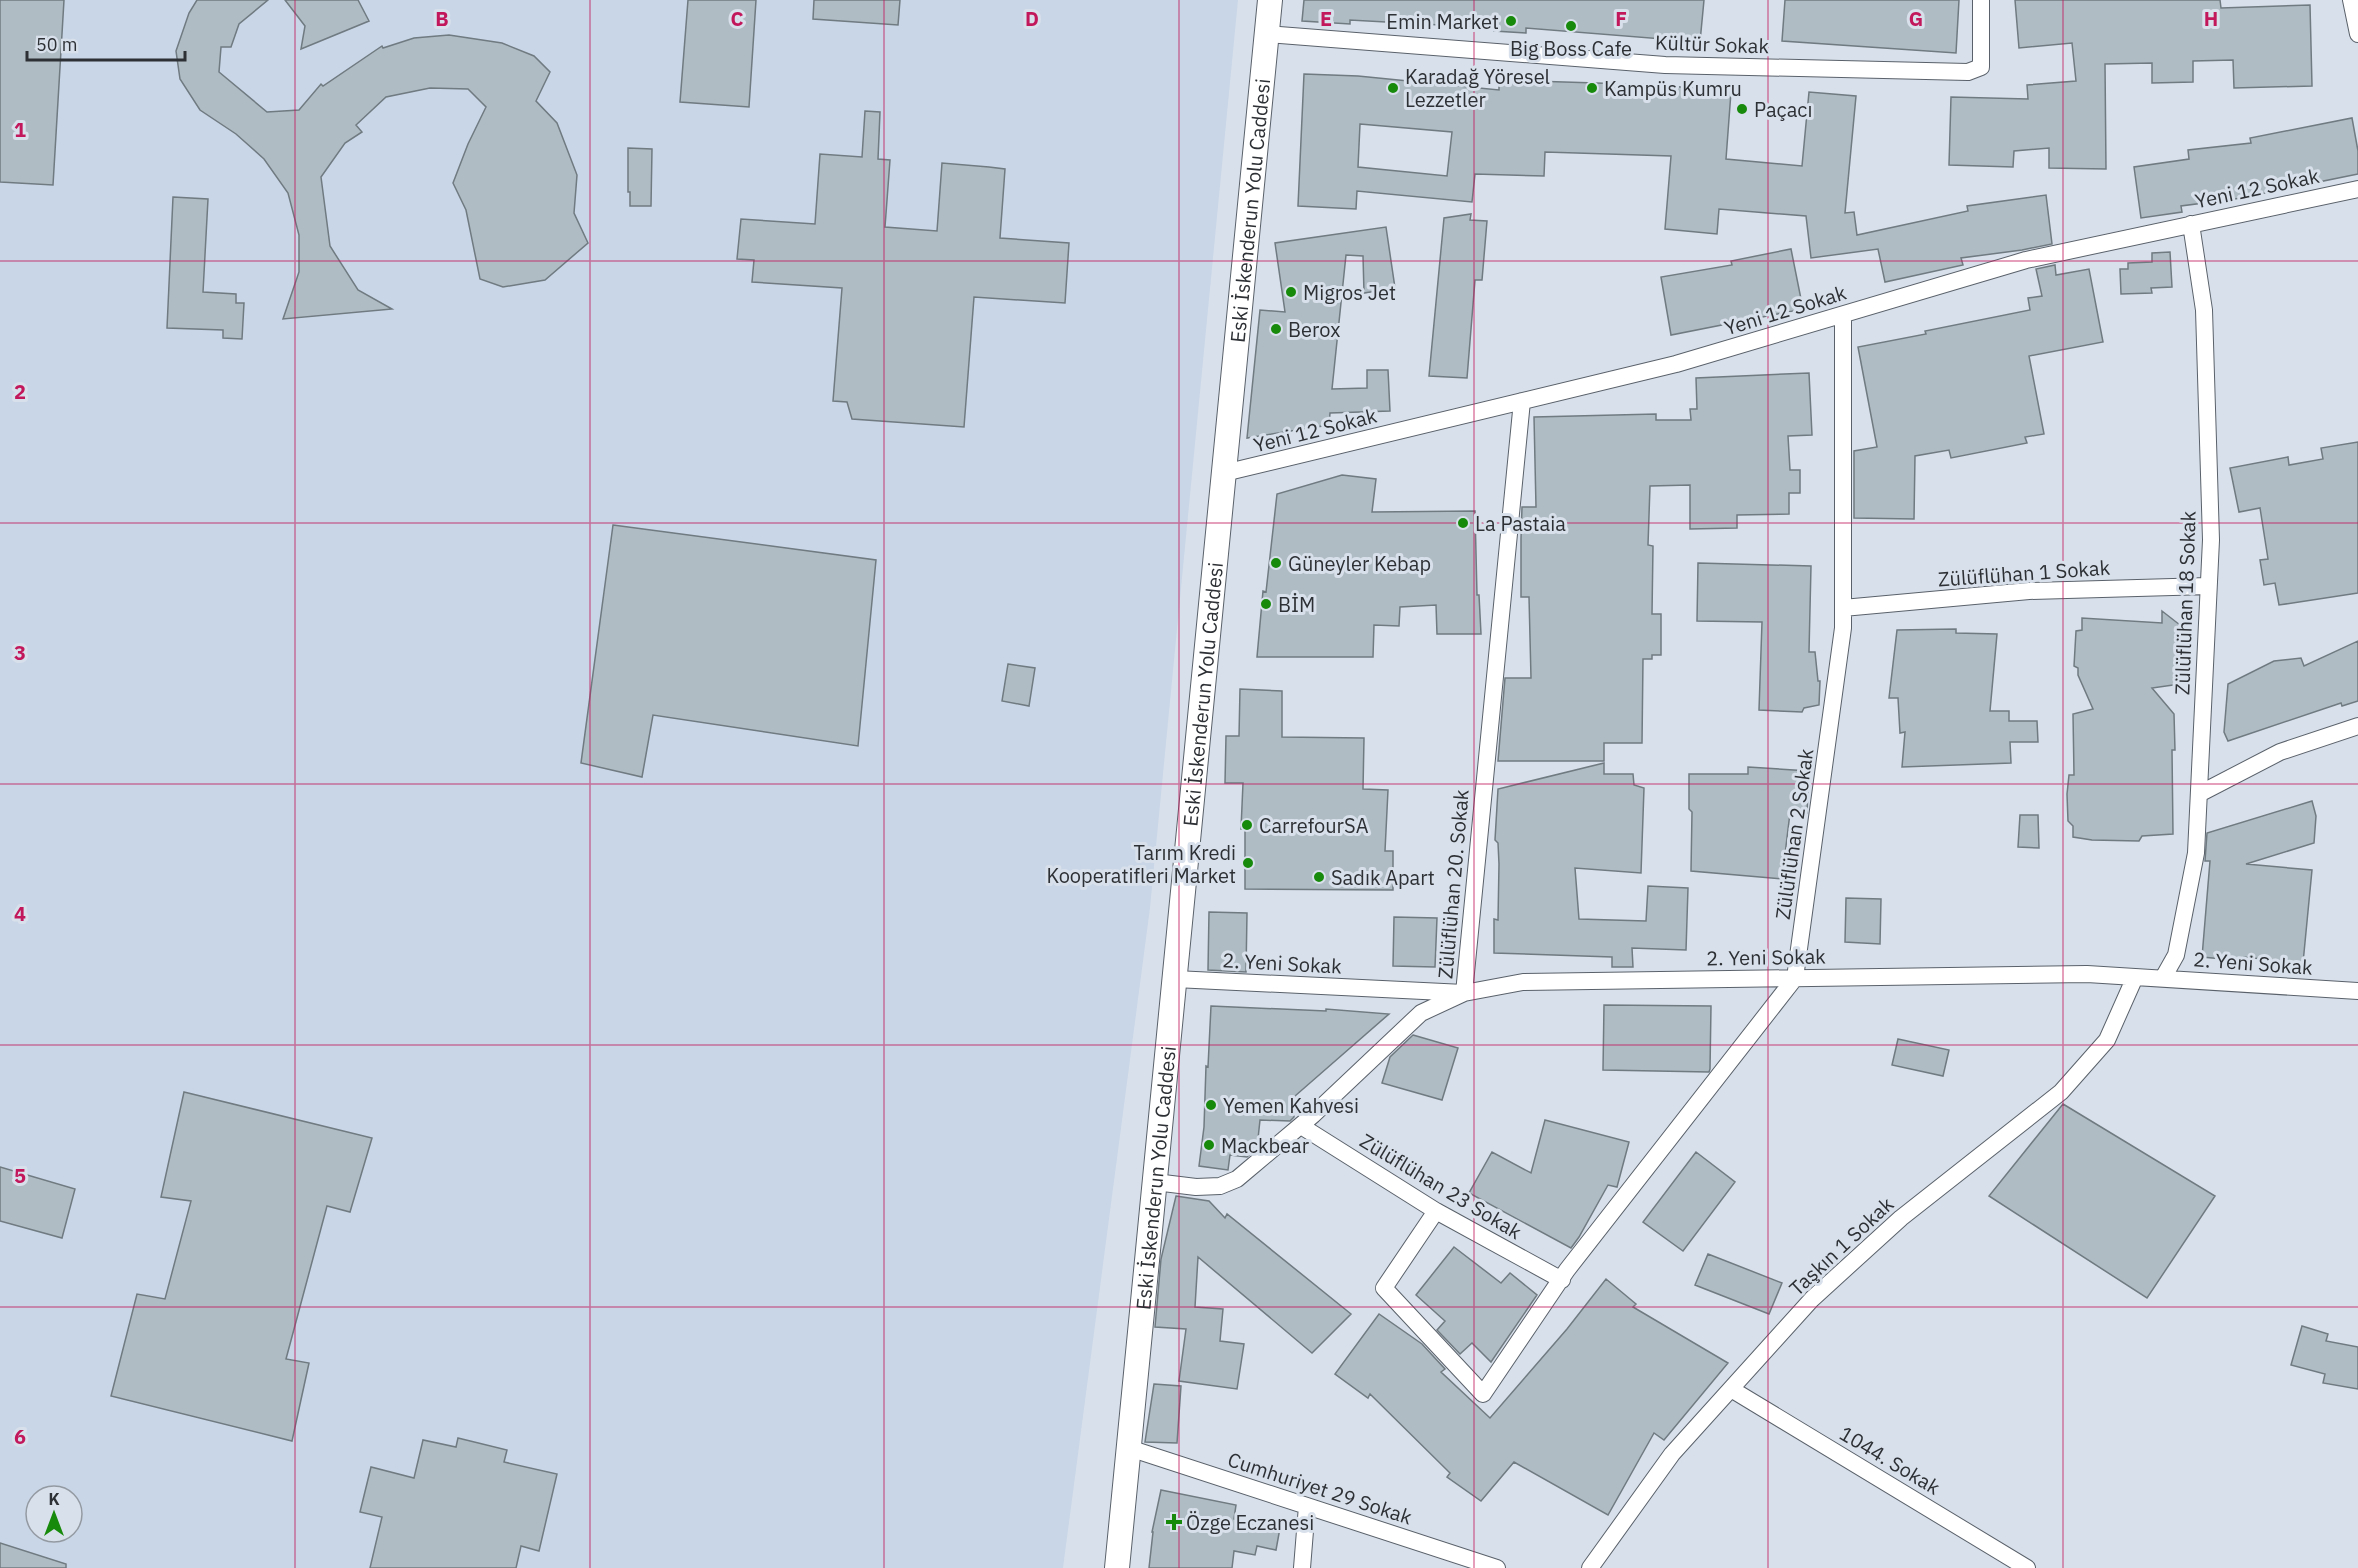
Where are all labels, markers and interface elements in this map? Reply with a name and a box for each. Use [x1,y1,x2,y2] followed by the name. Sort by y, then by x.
[435,5,449,32] text: B
[730,5,744,32] text: C
[1025,5,1039,32] text: D
[1320,5,1332,32] text: E
[1615,5,1627,32] text: F
[1909,5,1923,32] text: G
[2204,5,2218,32] text: H
[1386,8,1499,35] place label: Emin Market
[1504,14,1518,28] marker: Emin Market
[1564,19,1578,33] marker: Big Boss Cafe
[27,24,184,62] scale bar
[1655,29,1770,59] street label: Kültür Sokak
[36,33,78,56] text: 50 m
[1510,35,1632,62] place label: Big Boss Cafe
[1405,63,1550,113] place label: Karadağ Yöresel Lezzetler
[1604,75,1742,102] place label: Kampüs Kumru
[1223,77,1276,344] street label: Eski İskenderun Yolu Caddesi
[1386,81,1400,95] marker: Karadağ Yöresel Lezzetler
[1585,81,1599,95] marker: Kampüs Kumru
[1754,96,1812,123] place label: Paçacı
[1735,102,1749,116] marker: Paçacı
[14,116,26,143] text: 1
[2193,162,2322,214] street label: Yeni 12 Sokak
[1303,279,1396,306] place label: Migros Jet
[1721,279,1850,341] street label: Yeni 12 Sokak
[1284,285,1298,299] marker: Migros Jet
[1288,316,1340,343] place label: Berox
[1269,322,1283,336] marker: Berox
[14,378,26,405] text: 2
[1251,402,1380,458] street label: Yeni 12 Sokak
[1475,510,1566,537] place label: La Pastaia
[2168,510,2202,696] street label: Zülüflühan 18 Sokak
[1456,516,1470,530] marker: La Pastaia
[1288,550,1431,577] place label: Güneyler Kebap
[1937,553,2111,592] street label: Zülüflühan 1 Sokak
[1269,556,1283,570] marker: Güneyler Kebap
[1176,561,1229,827] street label: Eski İskenderun Yolu Caddesi
[1278,591,1315,618] place label: BİM
[1259,597,1273,611] marker: BİM
[14,639,26,666] text: 3
[1769,746,1819,921] street label: Zülüflühan 2 Sokak
[1431,788,1475,980] street label: Zülüflühan 20. Sokak
[1259,812,1369,839] place label: CarrefourSA
[1240,818,1254,832] marker: CarrefourSA
[1046,839,1236,889] place label: Tarım Kredi Kooperatifleri Market
[1241,856,1255,870] marker: Tarım Kredi Kooperatifleri Market
[1331,864,1435,891] place label: Sadık Apart
[1312,870,1326,884] marker: Sadık Apart
[14,900,26,927] text: 4
[1706,942,1826,972] street label: 2. Yeni Sokak
[2192,945,2314,981] street label: 2. Yeni Sokak
[1222,946,1343,980] street label: 2. Yeni Sokak
[1129,1045,1181,1311] street label: Eski İskenderun Yolu Caddesi
[1223,1092,1359,1119] place label: Yemen Kahvesi
[1204,1098,1218,1112] marker: Yemen Kahvesi
[1355,1127,1527,1245] street label: Zülüflühan 23 Sokak
[1221,1132,1309,1159] place label: Mackbear
[1202,1138,1216,1152] marker: Mackbear
[14,1162,26,1189] text: 5
[1783,1190,1899,1301] street label: Taşkın 1 Sokak
[1835,1419,1946,1501] street label: 1044. Sokak
[14,1423,26,1450] text: 6
[1224,1445,1416,1531] street label: Cumhuriyet 29 Sokak
[24,1484,84,1544] north arrow
[48,1489,60,1509] text: K
[1186,1509,1314,1536] place label: Özge Eczanesi
[1167,1515,1181,1529] marker: Özge Eczanesi

